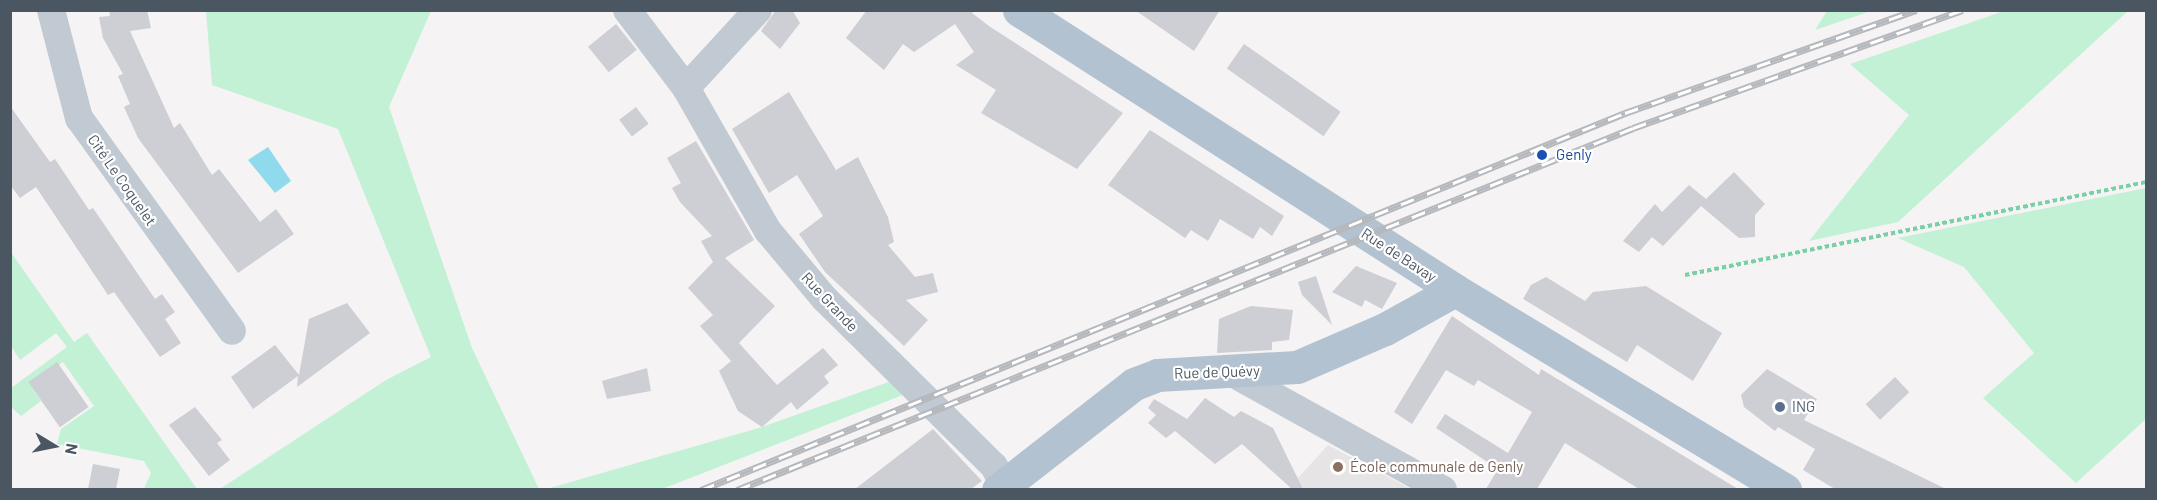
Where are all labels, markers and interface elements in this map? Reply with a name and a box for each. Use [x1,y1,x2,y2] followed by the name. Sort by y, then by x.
[84,131,160,229] street label: Cité Le Coquelet
[1533,146,1551,164] marker: Genly
[1556,146,1592,164] place label: Genly
[1358,224,1440,286] street label: Rue de Bavay
[798,269,862,335] street label: Rue Grande
[1174,362,1260,382] street label: Rue de Quévy
[1792,398,1815,416] place label: ING
[1773,400,1787,414] marker: ING
[24,416,84,476] north arrow
[62,442,82,456] text: N
[1350,458,1523,476] place label: École communale de Genly
[1331,460,1345,474] marker: École communale de Genly

